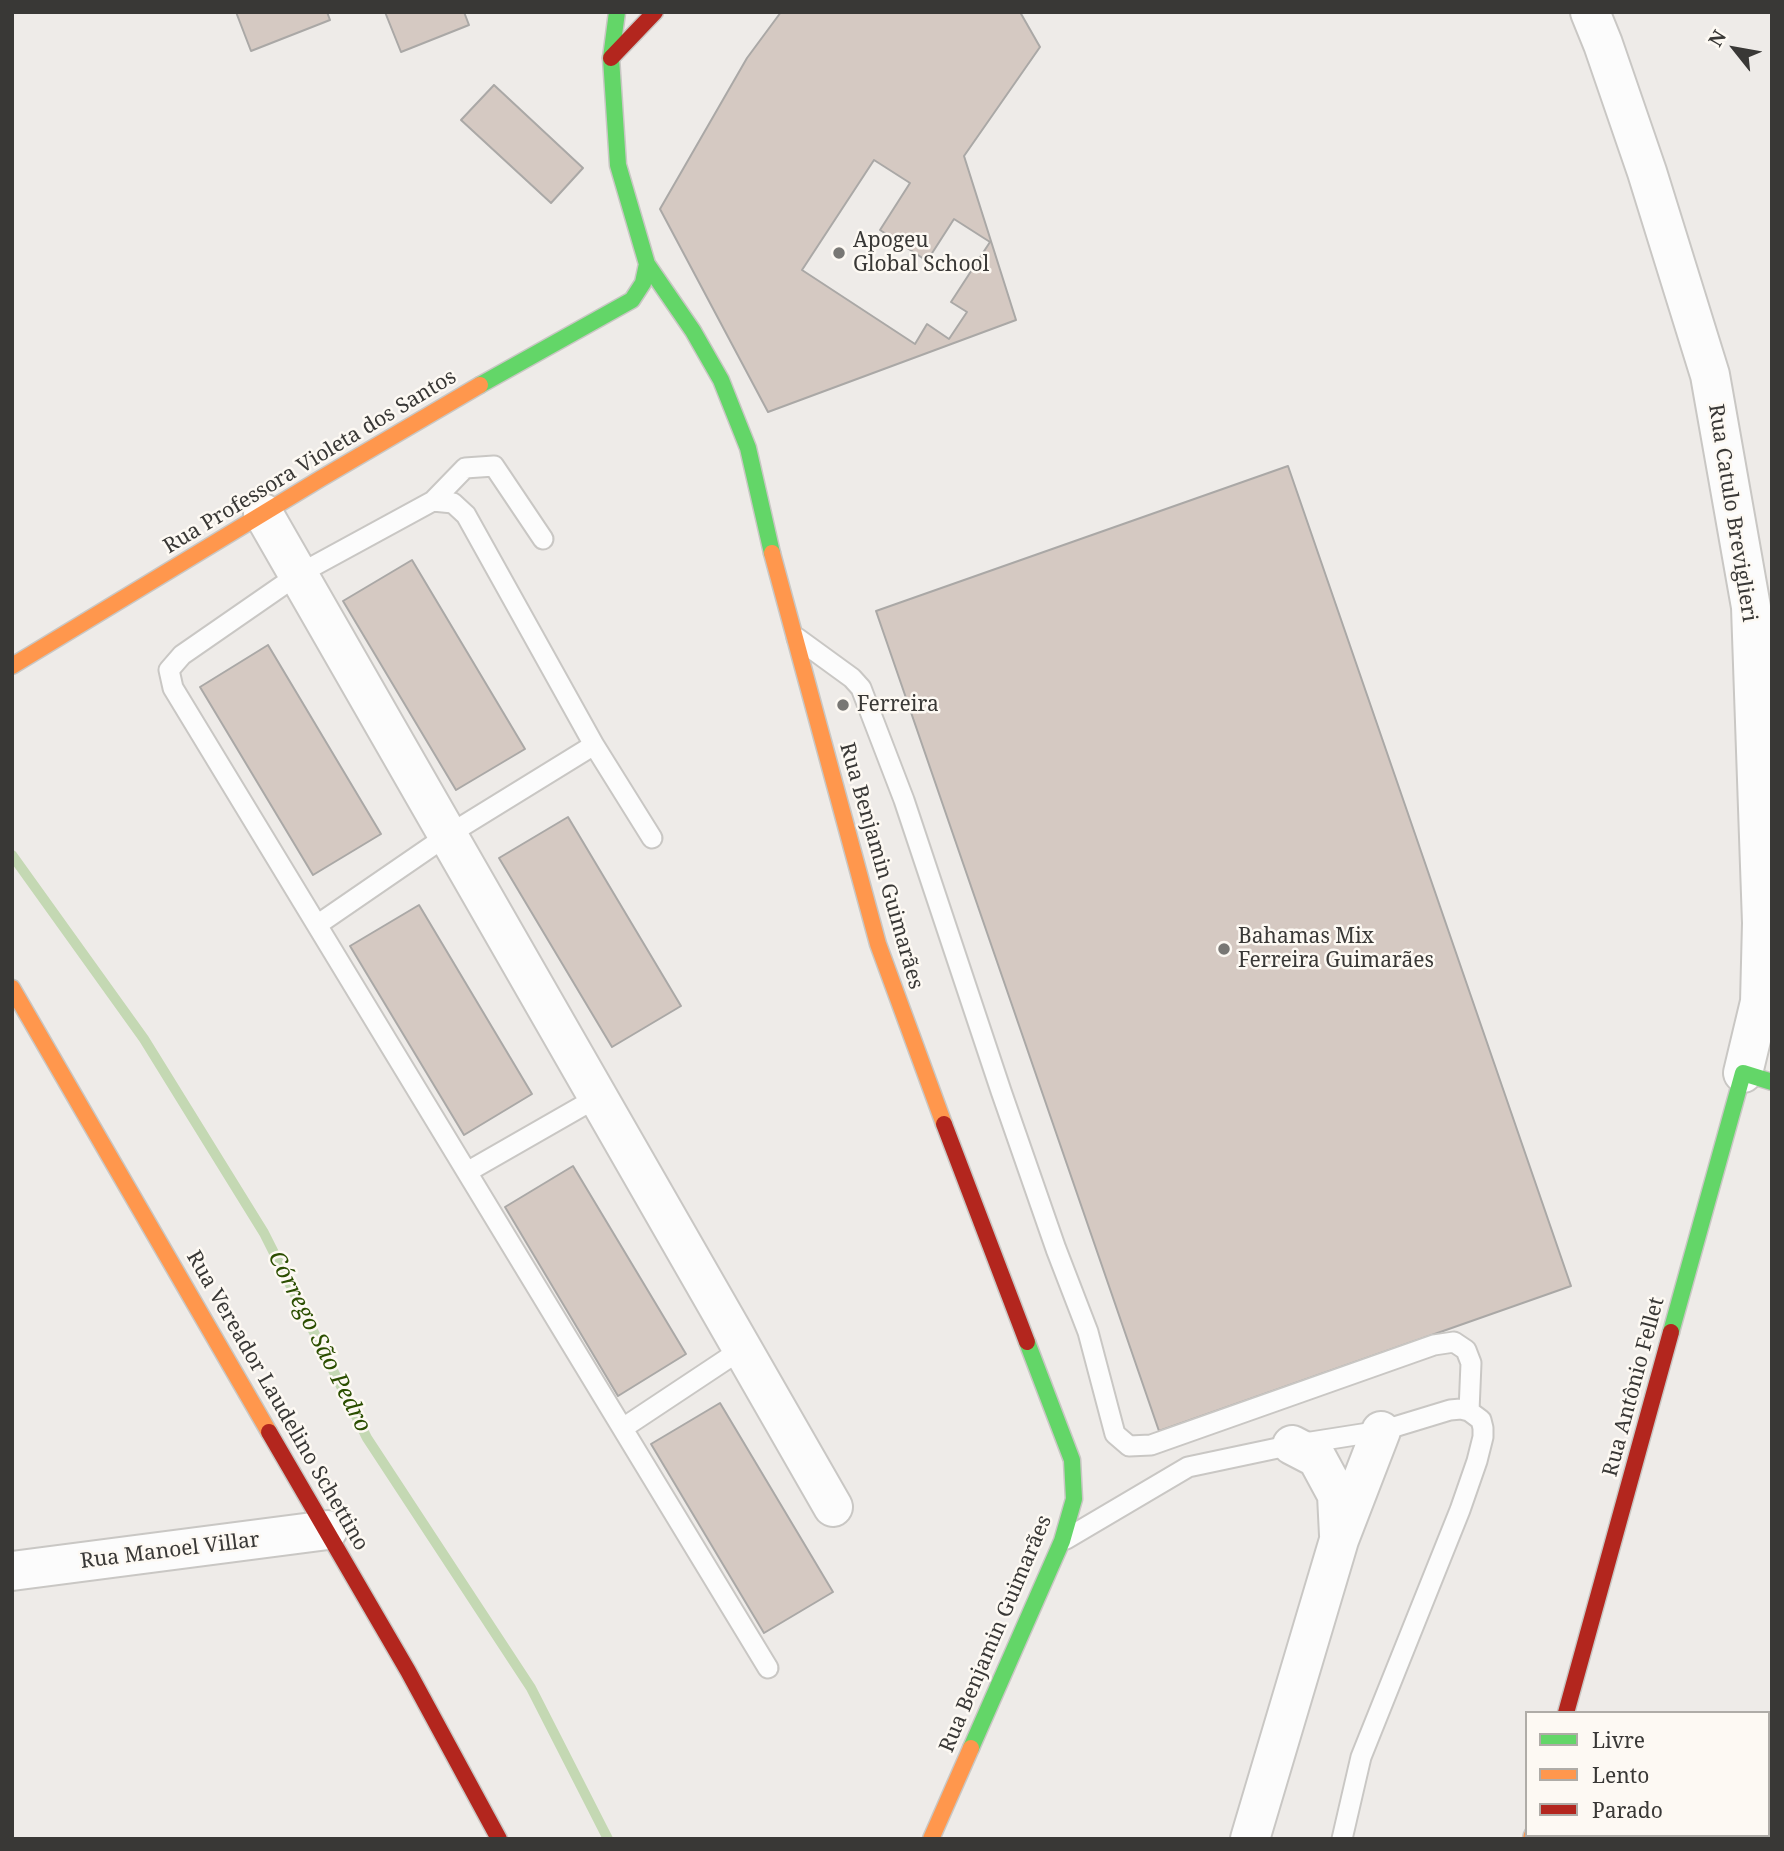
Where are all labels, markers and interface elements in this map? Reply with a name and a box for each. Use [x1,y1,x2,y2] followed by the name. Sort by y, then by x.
[1700,14,1770,84] north arrow
[1702,25,1732,51] text: N
[853,228,989,278] place label: Apogeu Global School
[831,245,847,261] marker: Apogeu Global School
[159,364,461,560] street label: Rua Professora Violeta dos Santos
[1702,402,1762,624] street label: Rua Catulo Breviglieri
[857,692,939,718] place label: Ferreira
[835,697,851,713] marker: Ferreira
[834,740,928,992] street label: Rua Benjamin Guimarães
[1238,924,1434,974] place label: Bahamas Mix Ferreira Guimarães
[1216,941,1232,957] marker: Bahamas Mix Ferreira Guimarães
[181,1247,373,1555] street label: Rua Vereador Laudelino Schettino
[261,1247,377,1437] water label: Córrego São Pedro
[1598,1295,1670,1479] street label: Rua Antônio Fellet
[935,1512,1057,1756] street label: Rua Benjamin Guimarães
[79,1528,261,1574] street label: Rua Manoel Villar
[1525,1711,1770,1837] legend
[1592,1726,1645,1754] text: Livre
[1592,1761,1649,1789] text: Lento
[1592,1796,1663,1824] text: Parado

